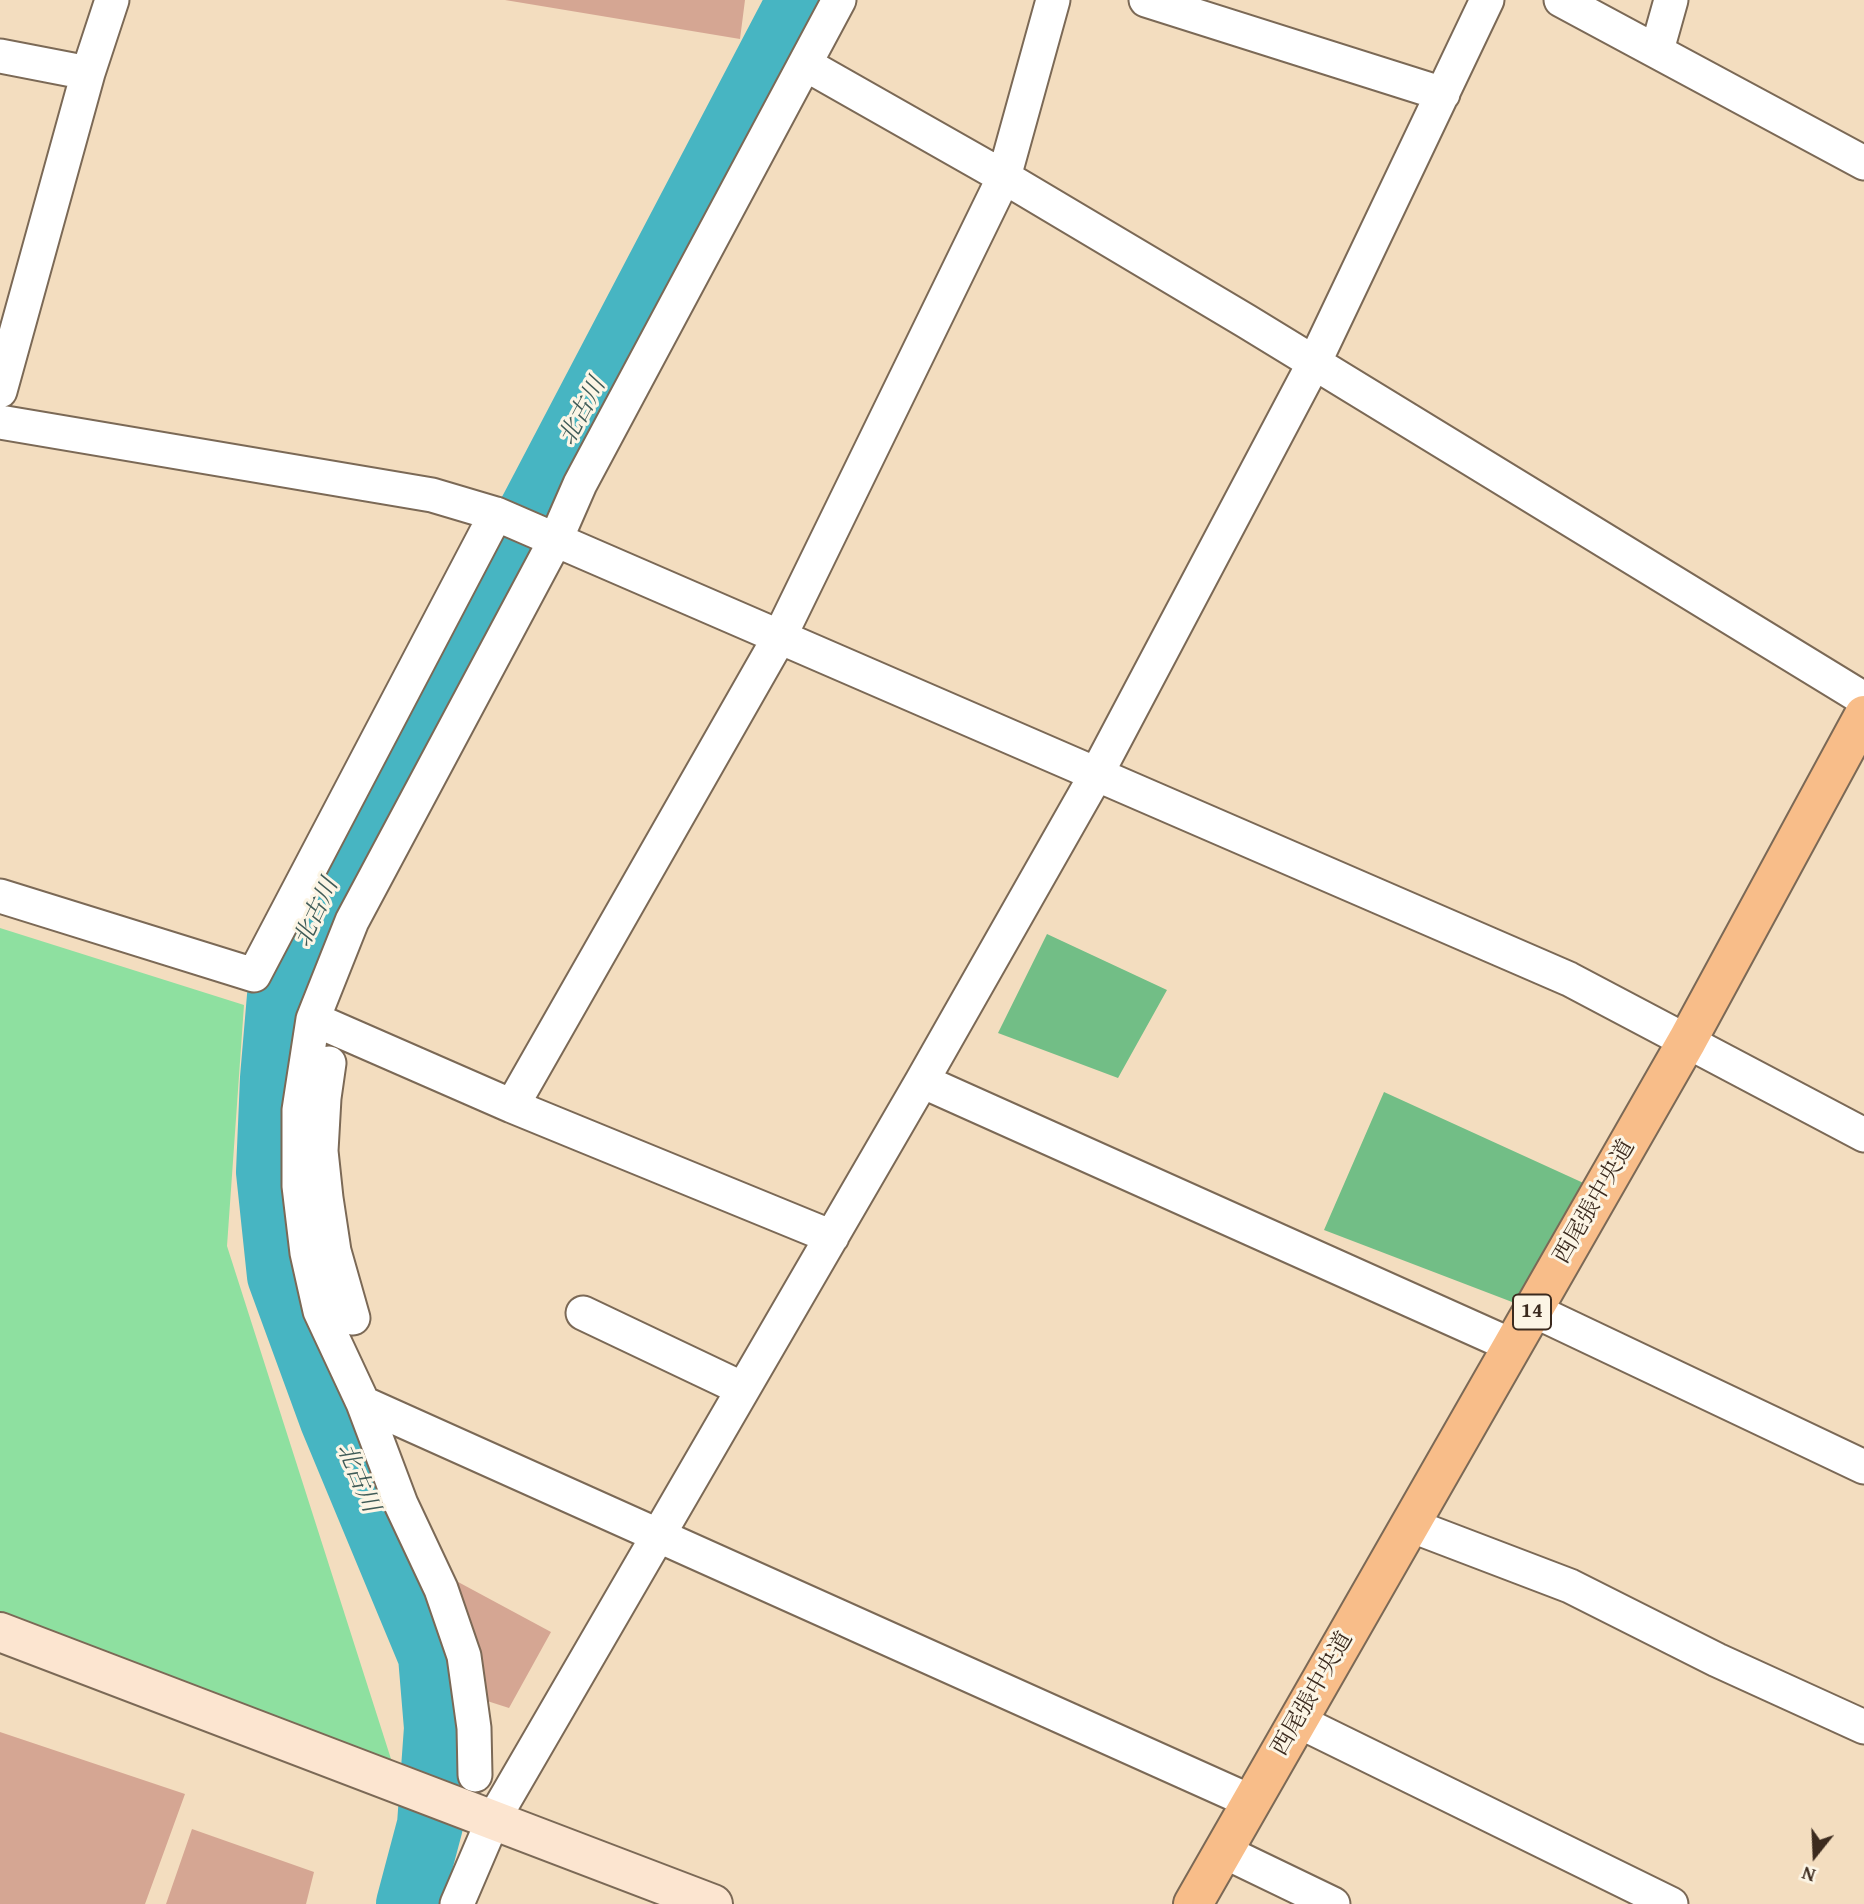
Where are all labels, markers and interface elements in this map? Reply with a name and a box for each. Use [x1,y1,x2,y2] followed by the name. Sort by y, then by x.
[553,373,613,451] water label: 北古川
[289,874,345,952] water label: 北古川
[1549,1135,1641,1269] street label: 西尾張中央道
[1513,1294,1551,1330] road number: 14
[330,1439,384,1517] water label: 北古川
[1267,1627,1359,1761] street label: 西尾張中央道
[1780,1820,1850,1890] north arrow
[1798,1860,1819,1890] text: N

